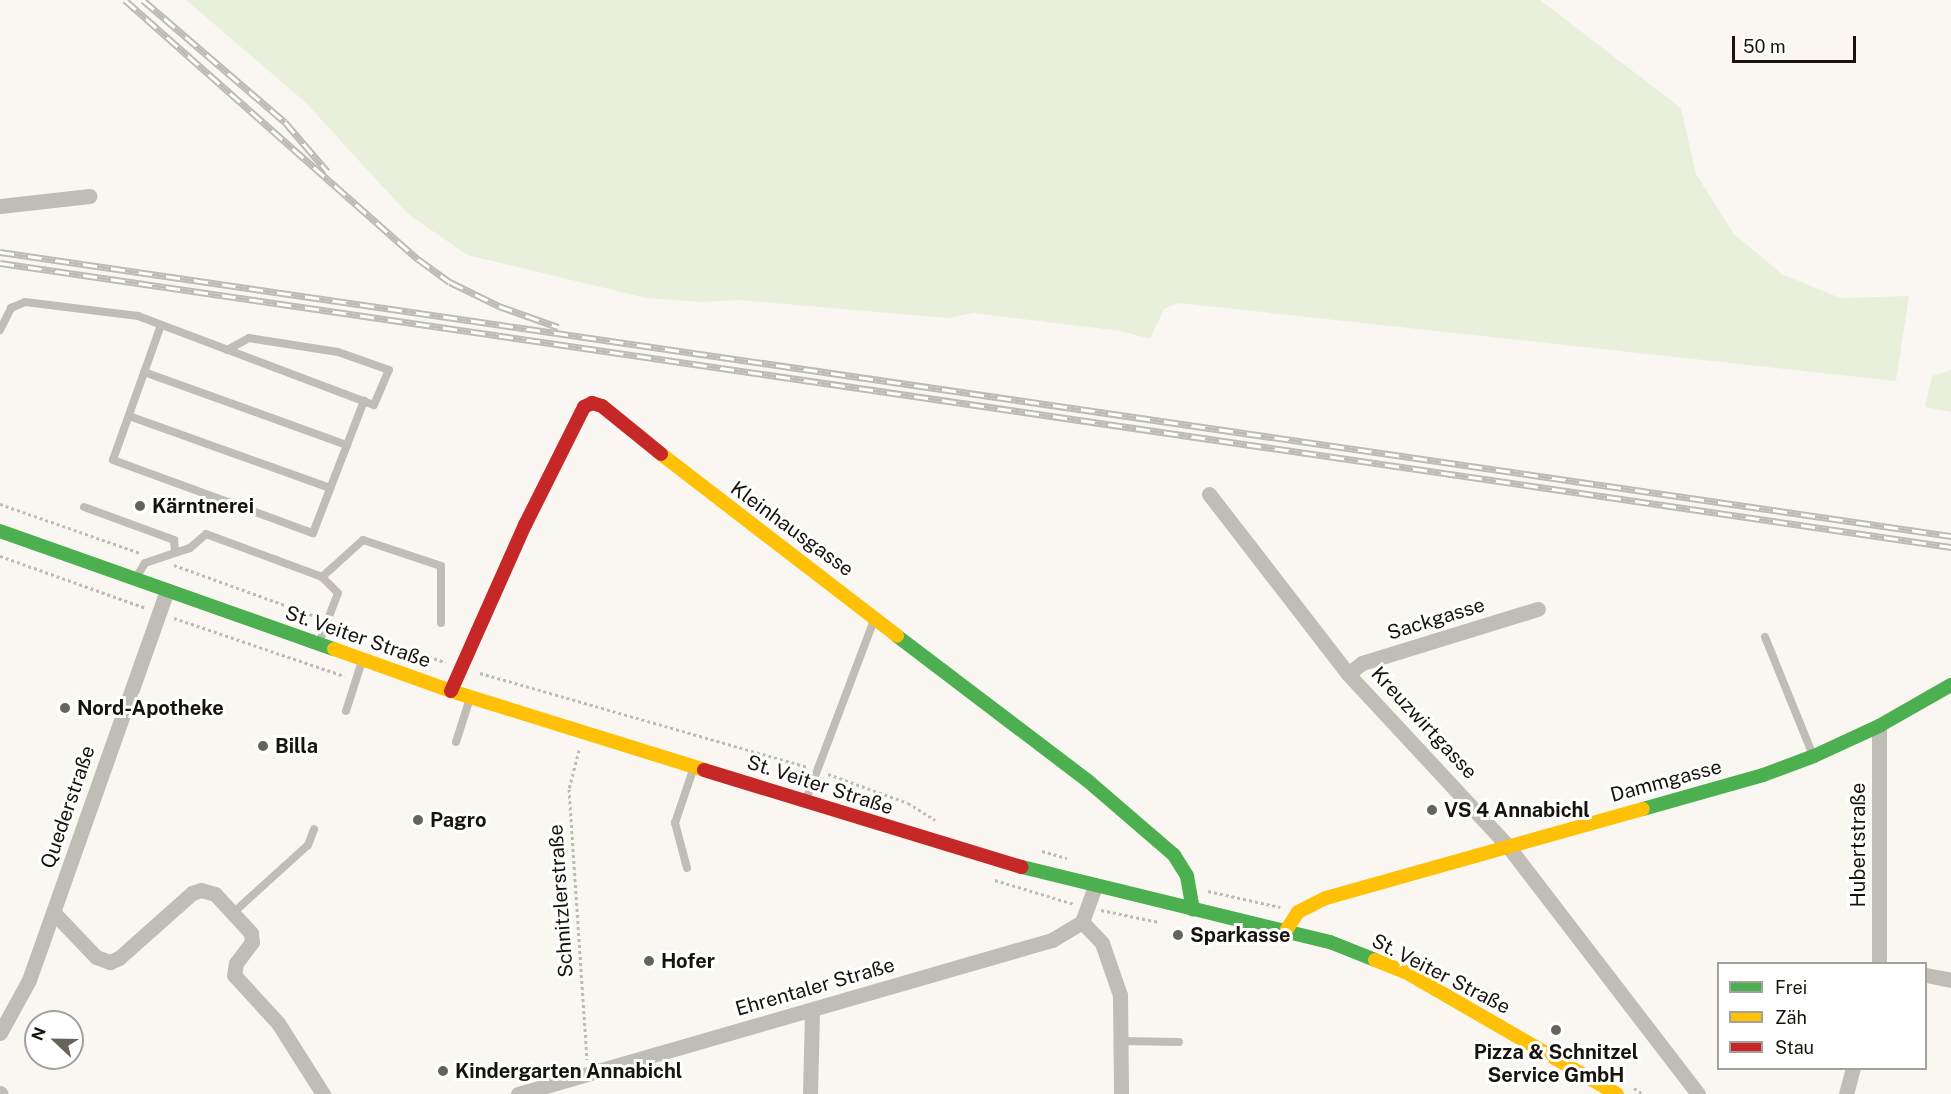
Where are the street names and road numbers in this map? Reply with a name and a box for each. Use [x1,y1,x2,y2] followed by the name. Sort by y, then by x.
[726,476,858,582] street label: Kleinhausgasse
[1384,593,1488,645] street label: Sackgasse
[282,601,434,673] street label: St. Veiter Straße
[1366,662,1482,784] street label: Kreuzwirtgasse
[36,742,100,872] street label: Quederstraße
[744,750,896,820] street label: St. Veiter Straße
[1608,755,1724,807] street label: Dammgasse
[1846,783,1870,907] street label: Hubertstraße
[544,824,578,978] street label: Schnitzlerstraße
[1367,929,1515,1019] street label: St. Veiter Straße
[733,953,897,1021] street label: Ehrentaler Straße

